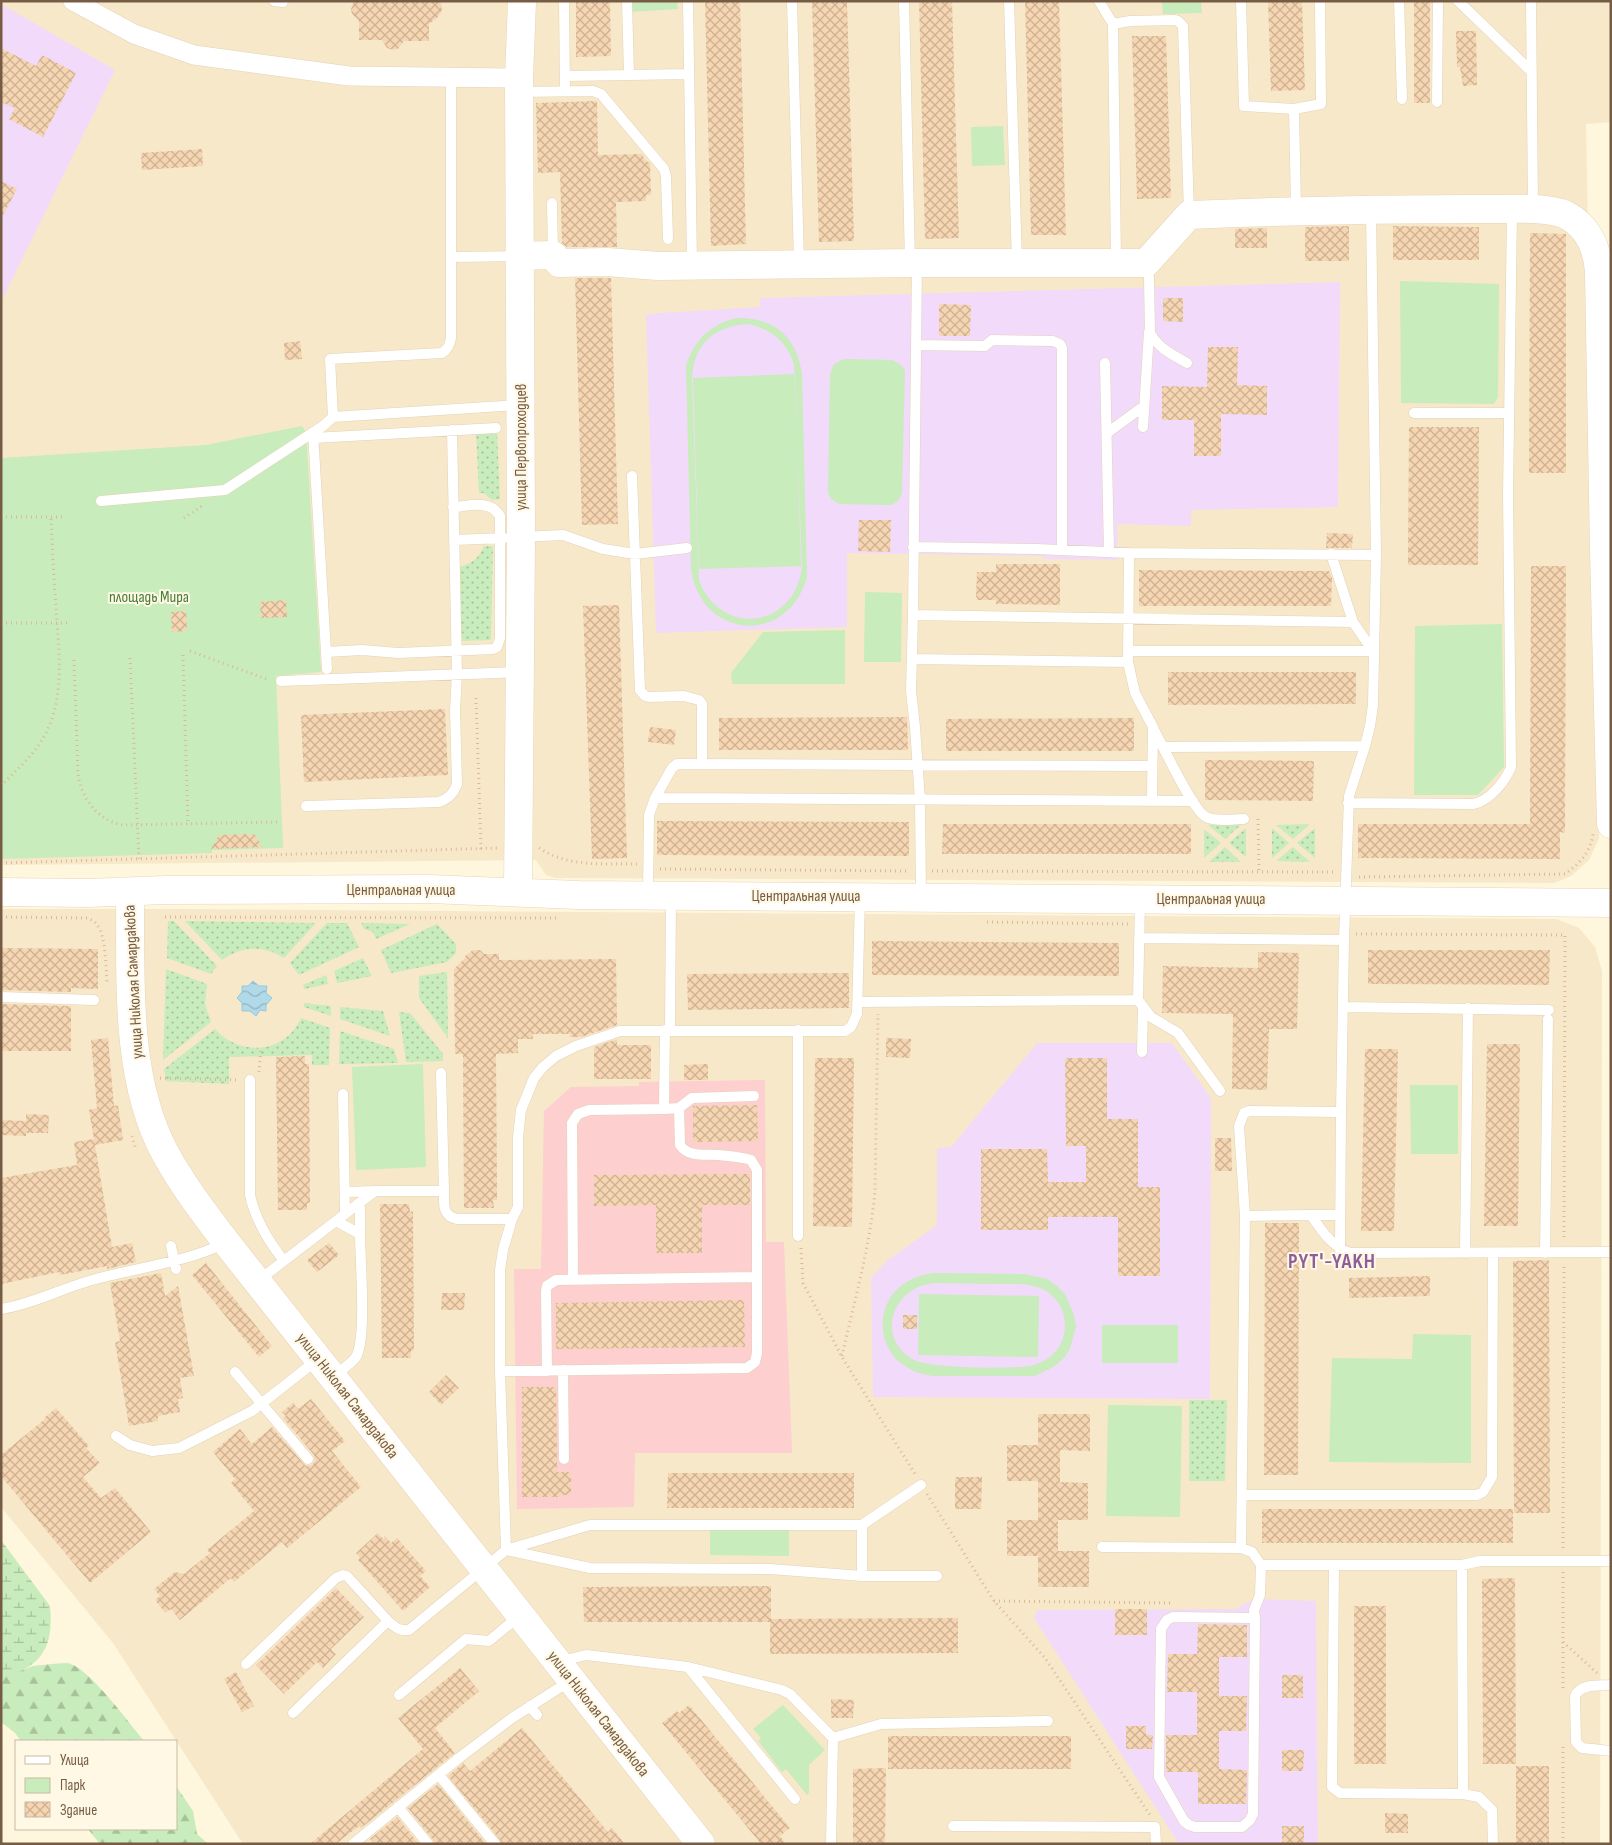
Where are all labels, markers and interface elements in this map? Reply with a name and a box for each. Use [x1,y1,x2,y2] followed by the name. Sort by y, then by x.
[512,383,531,511] street label: улица Первопроходцев
[109,588,189,607] park label: площадь Мира
[347,881,455,900] street label: Центральная улица
[752,887,860,906] street label: Центральная улица
[1157,890,1265,909] street label: Центральная улица
[120,904,148,1060] street label: улица Николая Самардакова
[1288,1249,1376,1274] district label: PYT'-YAKH
[292,1329,402,1463] street label: улица Николая Самардакова
[543,1647,653,1781] street label: улица Николая Самардакова
[15,1740,178,1830] legend
[60,1751,89,1770] text: Улица
[60,1776,86,1795] text: Парк
[60,1801,97,1820] text: Здание

